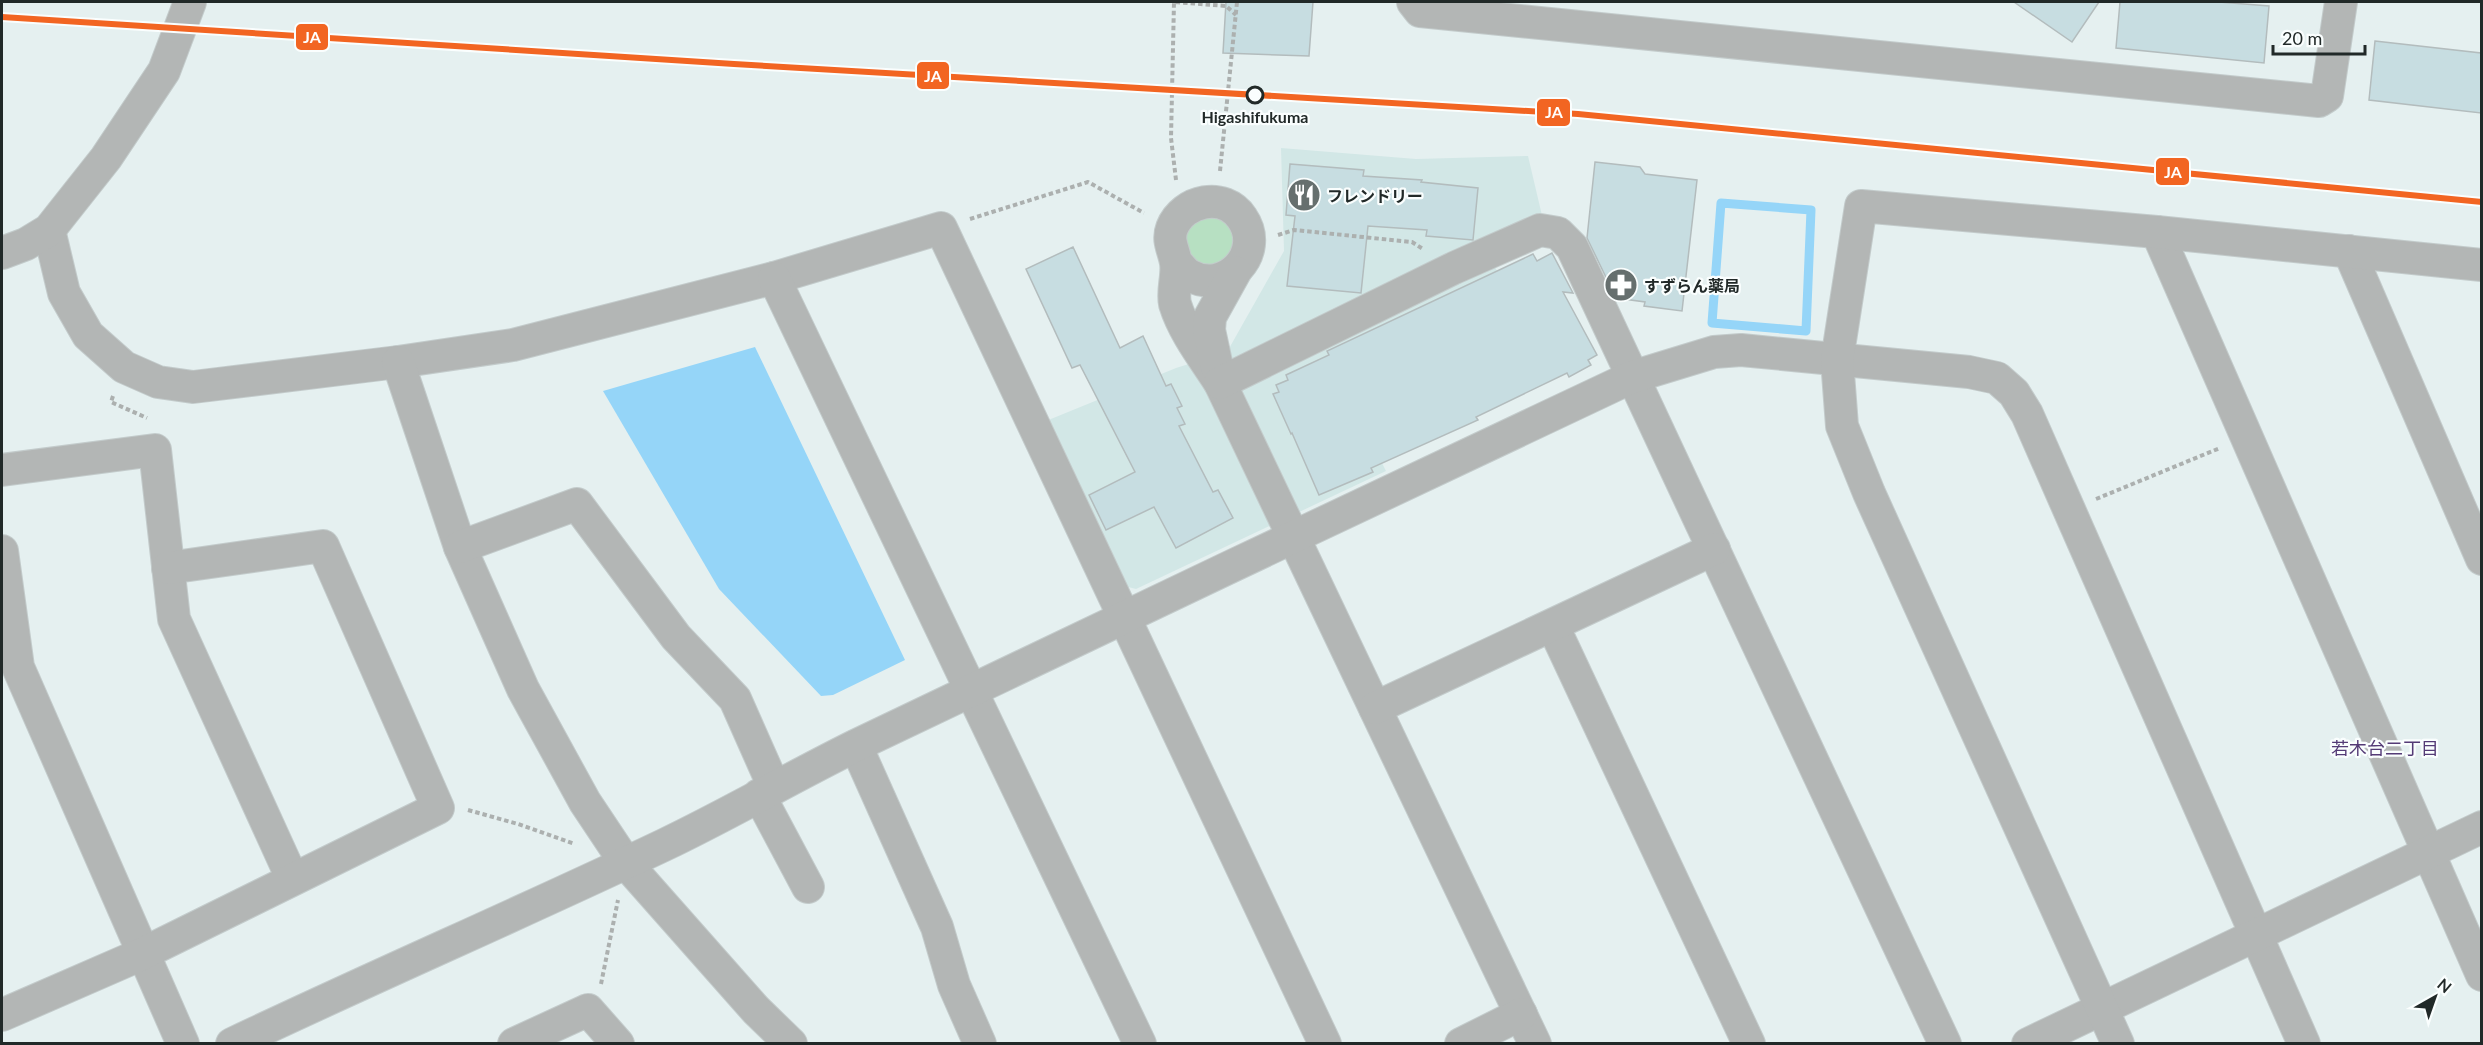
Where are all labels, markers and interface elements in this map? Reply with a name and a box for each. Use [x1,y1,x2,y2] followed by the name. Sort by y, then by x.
[2273,18,2364,56] scale bar
[295,23,329,51] line badge: JA
[303,27,322,46] text: JA
[2282,27,2322,49] text: 20 m
[916,61,950,90] line badge: JA
[924,66,943,85] text: JA
[1246,86,1264,104] marker: Higashifukuma
[1536,98,1571,127] line badge: JA
[1545,102,1564,121] text: JA
[1202,107,1308,126] place label: Higashifukuma
[2155,157,2190,186] line badge: JA
[2164,162,2183,181] text: JA
[1286,177,1322,213] restaurant icon: フレンドリー
[1327,186,1423,205] place label: フレンドリー
[1603,267,1639,303] pharmacy icon: すずらん薬局
[1644,276,1740,295] place label: すずらん薬局
[2331,737,2439,759] district label: 若木台二丁目
[2405,967,2465,1027] north arrow
[2434,974,2456,996] text: N

